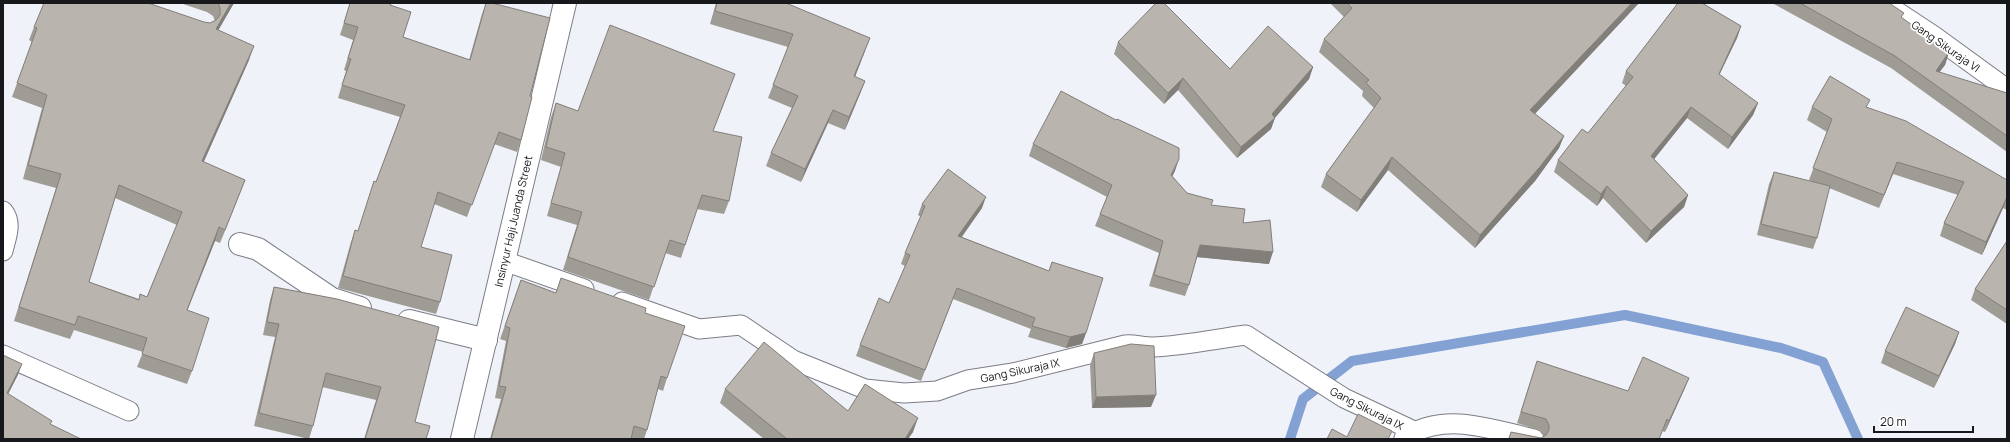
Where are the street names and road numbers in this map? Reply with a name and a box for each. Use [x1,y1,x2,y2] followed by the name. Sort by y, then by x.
[1909,17,1983,75] street label: Gang Sikuraja VI
[491,154,535,288] street label: Insinyur Haji Juanda Street
[979,354,1061,386] street label: Gang Sikuraja IX
[1328,383,1407,433] street label: Gang Sikuraja IX

